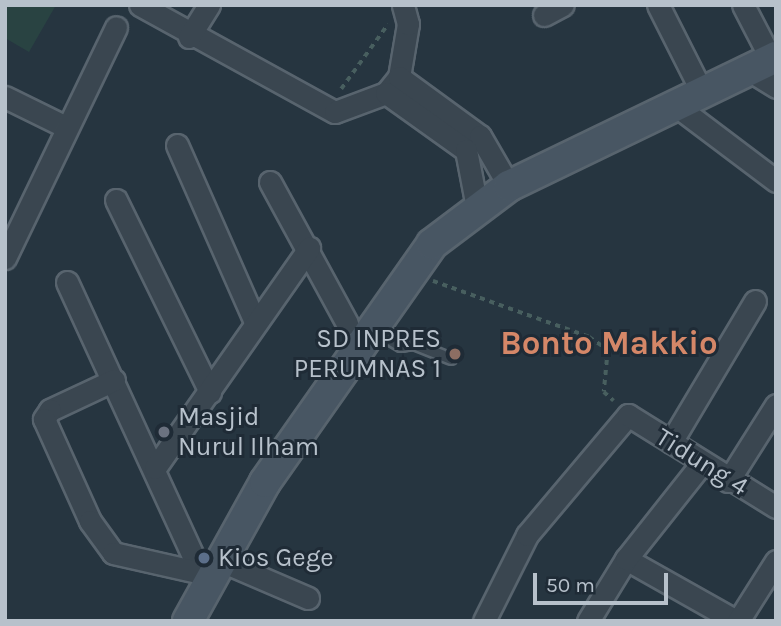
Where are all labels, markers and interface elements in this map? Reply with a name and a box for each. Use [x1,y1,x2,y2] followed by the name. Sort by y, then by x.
[294,323,441,384] place label: SD INPRES PERUMNAS 1
[500,324,718,364] district label: Bonto Makkio
[447,346,463,362] marker: SD INPRES PERUMNAS 1
[178,401,319,462] place label: Masjid Nurul Ilham
[650,421,754,503] street label: Tidung 4
[156,424,172,440] marker: Masjid Nurul Ilham
[218,542,334,574] place label: Kios Gege
[196,550,212,566] marker: Kios Gege
[536,560,671,604] scale bar
[546,573,595,597] text: 50 m

